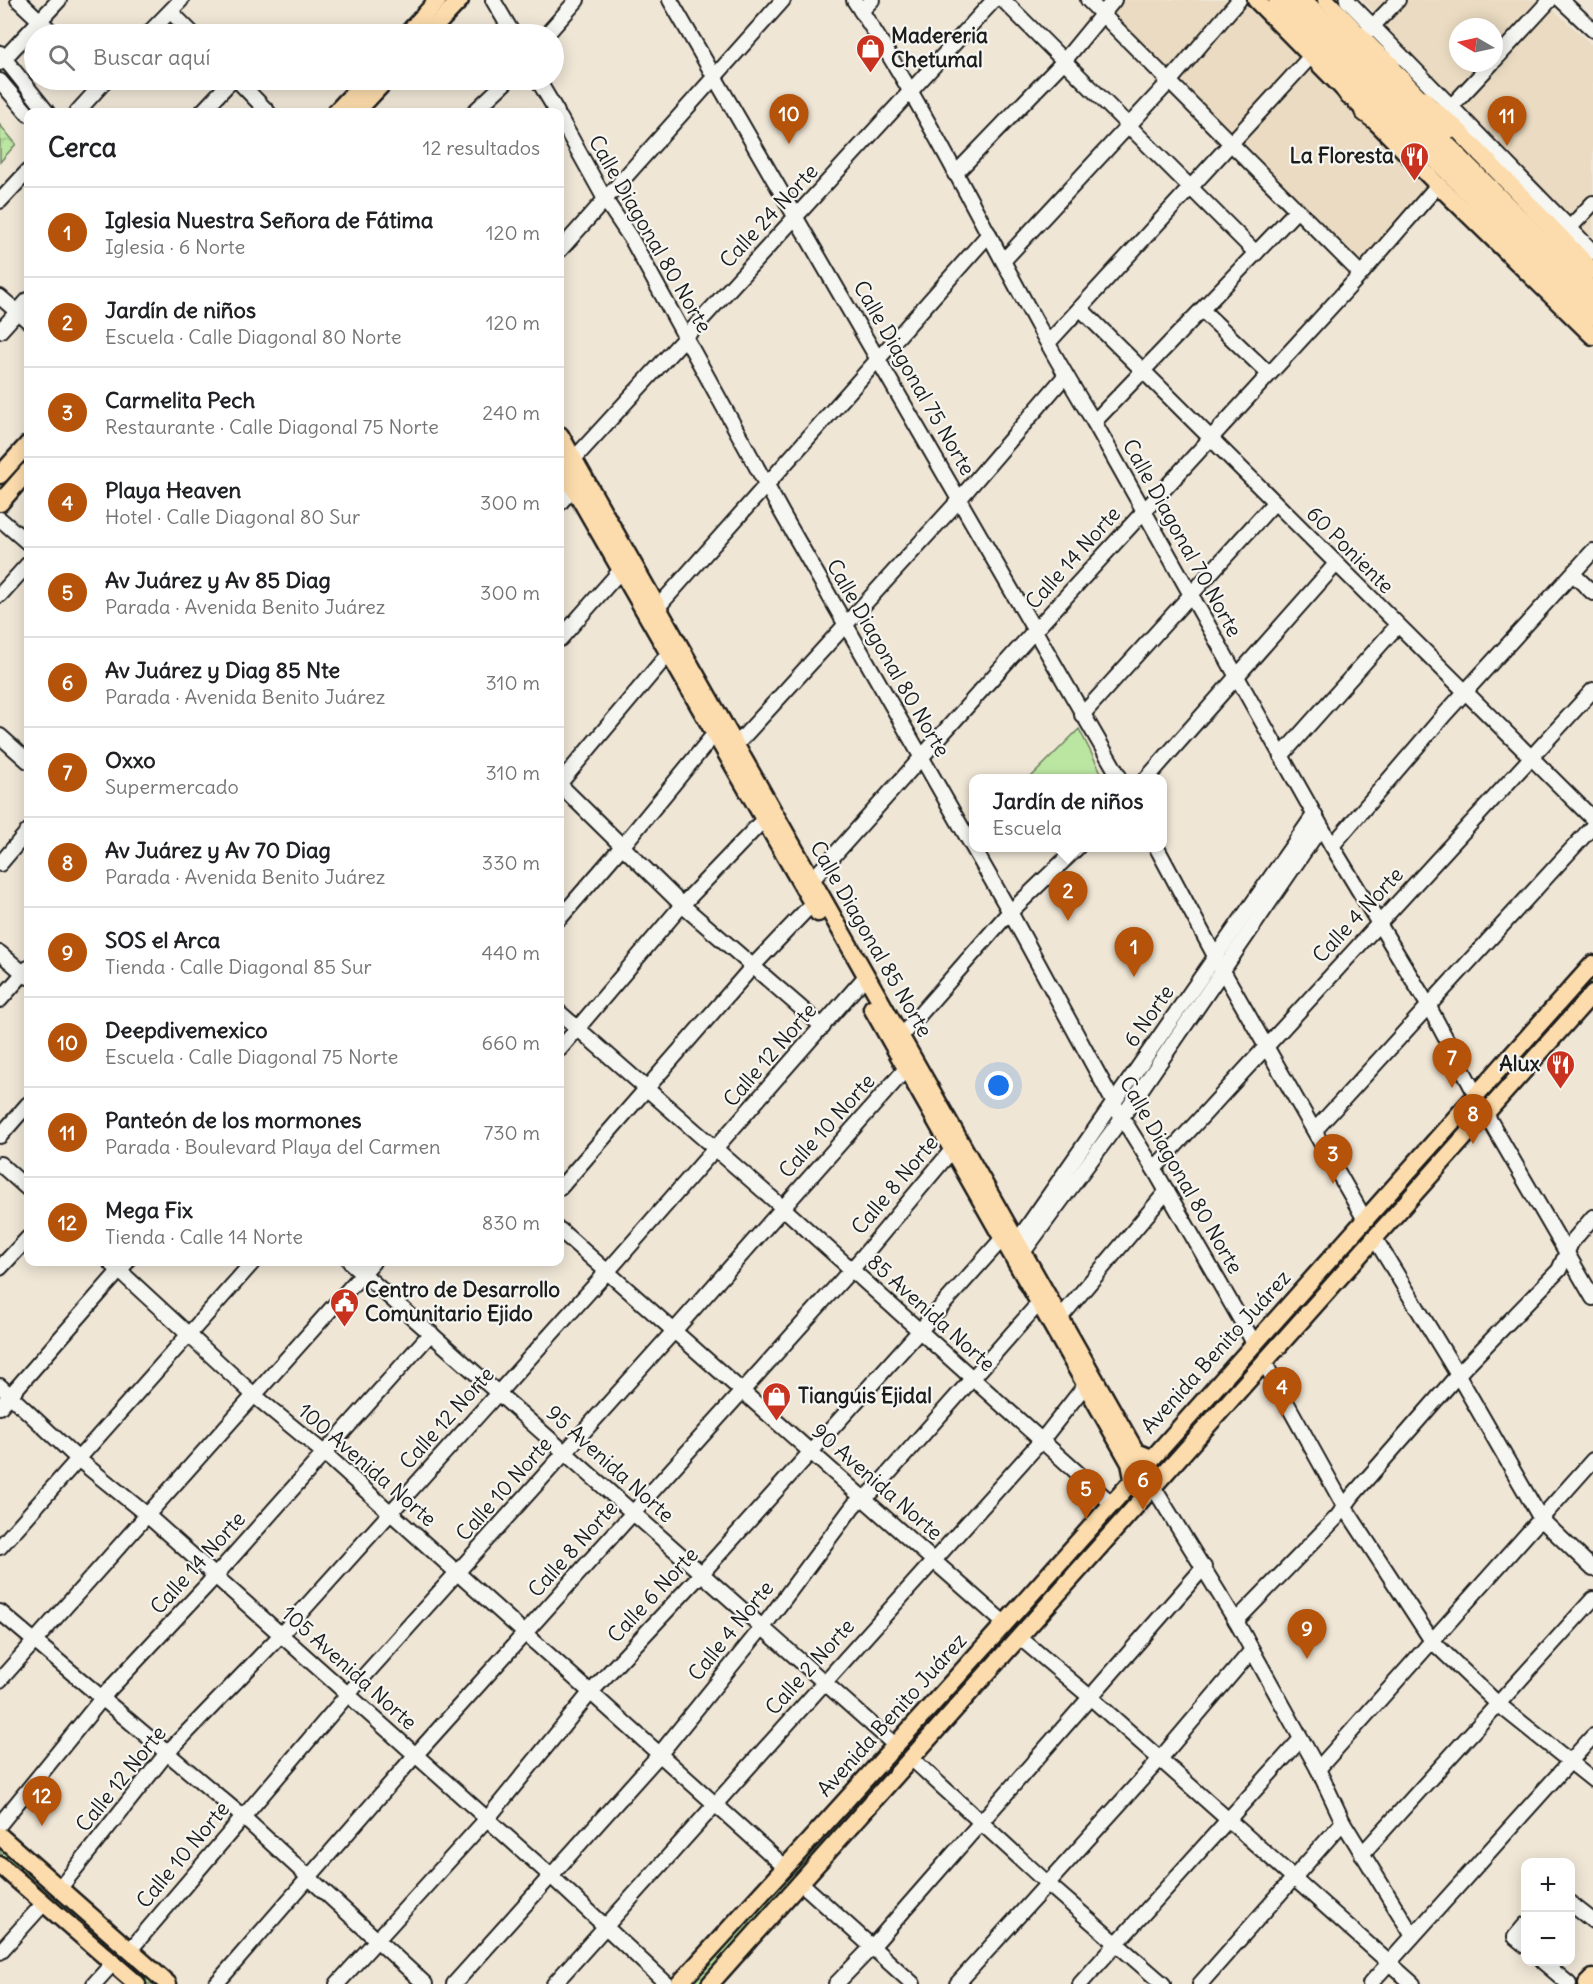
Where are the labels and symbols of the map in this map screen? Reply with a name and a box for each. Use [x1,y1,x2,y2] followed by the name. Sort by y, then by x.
[1449,18,1503,72] north arrow
[891,22,988,73] place label: Madereria Chetumal
[854,32,886,74] shop icon: Madereria Chetumal
[770,94,808,144] pin: 10
[1488,96,1526,146] pin: 11
[583,130,718,338] street label: Calle Diagonal 80 Norte
[1399,140,1431,182] restaurant icon: La Floresta
[1289,142,1394,169] place label: La Floresta
[714,158,824,273] street label: Calle 24 Norte
[848,276,981,480] street label: Calle Diagonal 75 Norte
[1117,434,1248,641] street label: Calle Diagonal 70 Norte
[1019,500,1126,615] street label: Calle 14 Norte
[1301,500,1400,599] street label: 60 Poniente
[821,554,956,762] street label: Calle Diagonal 80 Norte
[804,836,939,1042] street label: Calle Diagonal 85 Norte
[1306,861,1409,968] street label: Calle 4 Norte
[1048,872,1088,921] pin: 2
[1114,928,1154,977] pin: 1
[1117,979,1180,1052] street label: 6 Norte
[717,997,822,1112] street label: Calle 12 Norte
[1432,1038,1472,1088] pin: 7
[1545,1048,1577,1090] restaurant icon: Alux
[1499,1050,1541,1077] place label: Alux
[773,1068,881,1184] street label: Calle 10 Norte
[984,1071,1013,1100] your location
[1114,1071,1249,1279] street label: Calle Diagonal 80 Norte
[1454,1094,1492,1144] pin: 8
[845,1130,944,1240] street label: Calle 8 Norte
[1314,1134,1352,1184] pin: 3
[862,1248,1001,1377] street label: 85 Avenida Norte
[1135,1264,1296,1439] street label: Avenida Benito Juárez
[365,1276,560,1327] place label: Centro de Desarrollo Comunitario Ejido
[328,1286,360,1328] public building icon: Centro de Desarrollo Comunitario Ejido
[393,1361,500,1475] street label: Calle 12 Norte
[1262,1368,1302,1417] pin: 4
[761,1380,793,1422] shop icon: Tianguis Ejidal
[798,1382,932,1409] place label: Tianguis Ejidal
[292,1397,442,1532] street label: 100 Avenida Norte
[541,1399,680,1528] street label: 95 Avenida Norte
[806,1417,948,1546] street label: 90 Avenida Norte
[450,1431,558,1547] street label: Calle 10 Norte
[1124,1460,1162,1510] pin: 6
[1066,1470,1106,1519] pin: 5
[522,1495,623,1603] street label: Calle 8 Norte
[144,1505,251,1620] street label: Calle 14 Norte
[601,1541,704,1648] street label: Calle 6 Norte
[682,1575,779,1686] street label: Calle 4 Norte
[276,1600,423,1736] street label: 105 Avenida Norte
[1288,1610,1326,1659] pin: 9
[759,1613,860,1721] street label: Calle 2 Norte
[811,1627,972,1802] street label: Avenida Benito Juárez
[70,1720,172,1837] street label: Calle 12 Norte
[22,1776,62,1826] pin: 12
[130,1796,235,1914] street label: Calle 10 Norte

